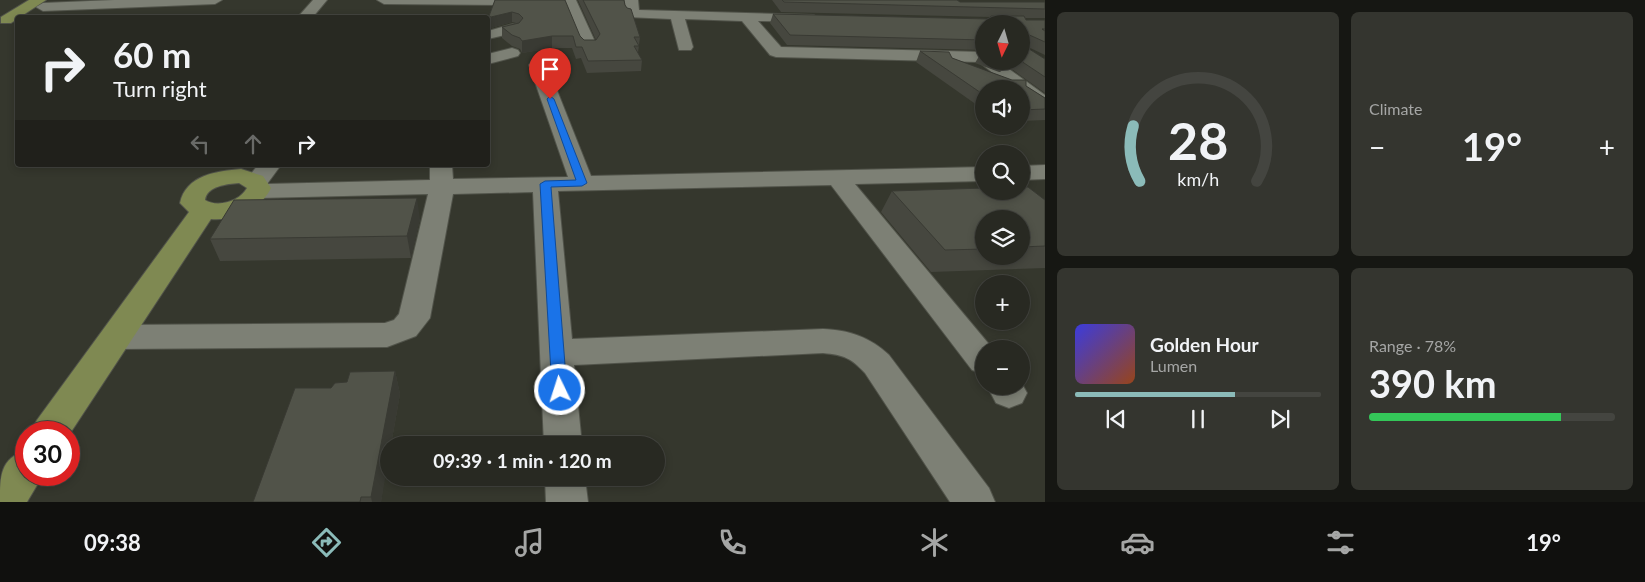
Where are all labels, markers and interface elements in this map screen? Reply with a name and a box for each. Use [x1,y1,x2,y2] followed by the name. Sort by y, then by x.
[975,15,1030,70] north arrow
[975,15,1030,395] map controls
[113,33,191,75] text: 60 m
[30,35,95,100] icon: right
[529,48,571,99] pin
[536,55,564,83] icon: arrive
[113,75,207,102] text: Turn right
[975,80,1030,135] button: sound
[1369,99,1422,118] text: Climate
[1168,109,1228,171] text: 28
[1462,123,1522,169] text: 19°
[186,130,214,158] icon: left
[239,130,267,158] icon: ahead
[292,130,320,158] icon: right
[1369,130,1385,164] text: −
[1599,130,1615,164] text: +
[975,145,1030,200] button: search
[1177,168,1219,190] text: km/h
[975,210,1030,265] button: layers
[975,275,1030,330] button: +
[1150,333,1259,356] text: Golden Hour
[1369,336,1456,355] text: Range · 78%
[975,340,1030,395] button: −
[1150,356,1197,375] text: Lumen
[1369,360,1497,406] text: 390 km
[533,363,585,415] position arrow
[1102,405,1130,433] icon: previous
[1184,405,1212,433] icon: pause
[1266,405,1294,433] icon: next
[15,421,80,486] speed limit sign: 30
[433,449,612,472] text: 09:39 · 1 min · 120 m
[309,525,344,560] icon: directions
[512,525,547,560] icon: music
[715,525,750,560] icon: phone
[917,525,952,560] icon: climate
[1120,525,1155,560] icon: car
[1323,525,1358,560] icon: filters
[84,529,141,556] text: 09:38
[1526,529,1561,556] text: 19°

